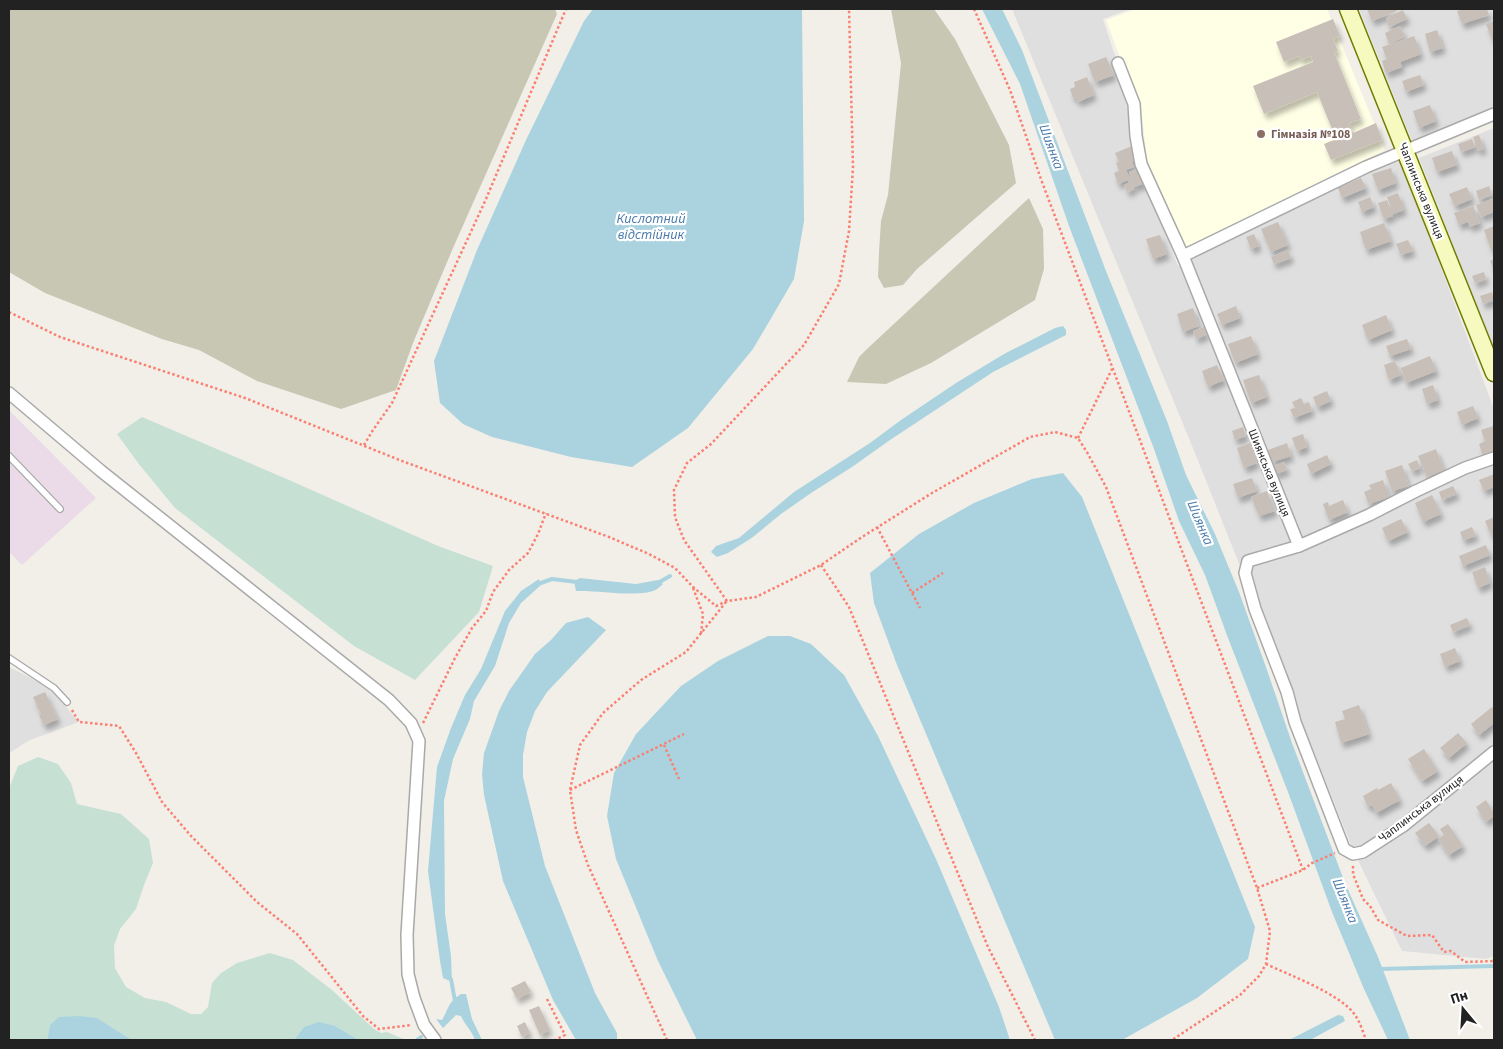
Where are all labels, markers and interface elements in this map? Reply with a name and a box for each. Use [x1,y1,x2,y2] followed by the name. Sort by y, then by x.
[1034,122,1069,173] water label: Шиянка
[1271,126,1350,143] place label: Гімназія №108
[1255,128,1267,140] marker: Гімназія №108
[1394,140,1448,242] street label: Чаплинська вулиця
[617,209,685,245] water label: Кислотний відстійник
[1244,426,1294,520] street label: Шиянська вулиця
[1182,498,1219,549] water label: Шиянка
[1375,771,1467,847] street label: Чаплинська вулиця
[1327,876,1363,927] water label: Шиянка
[1438,984,1488,1034] north arrow
[1448,985,1471,1010] text: Пн

